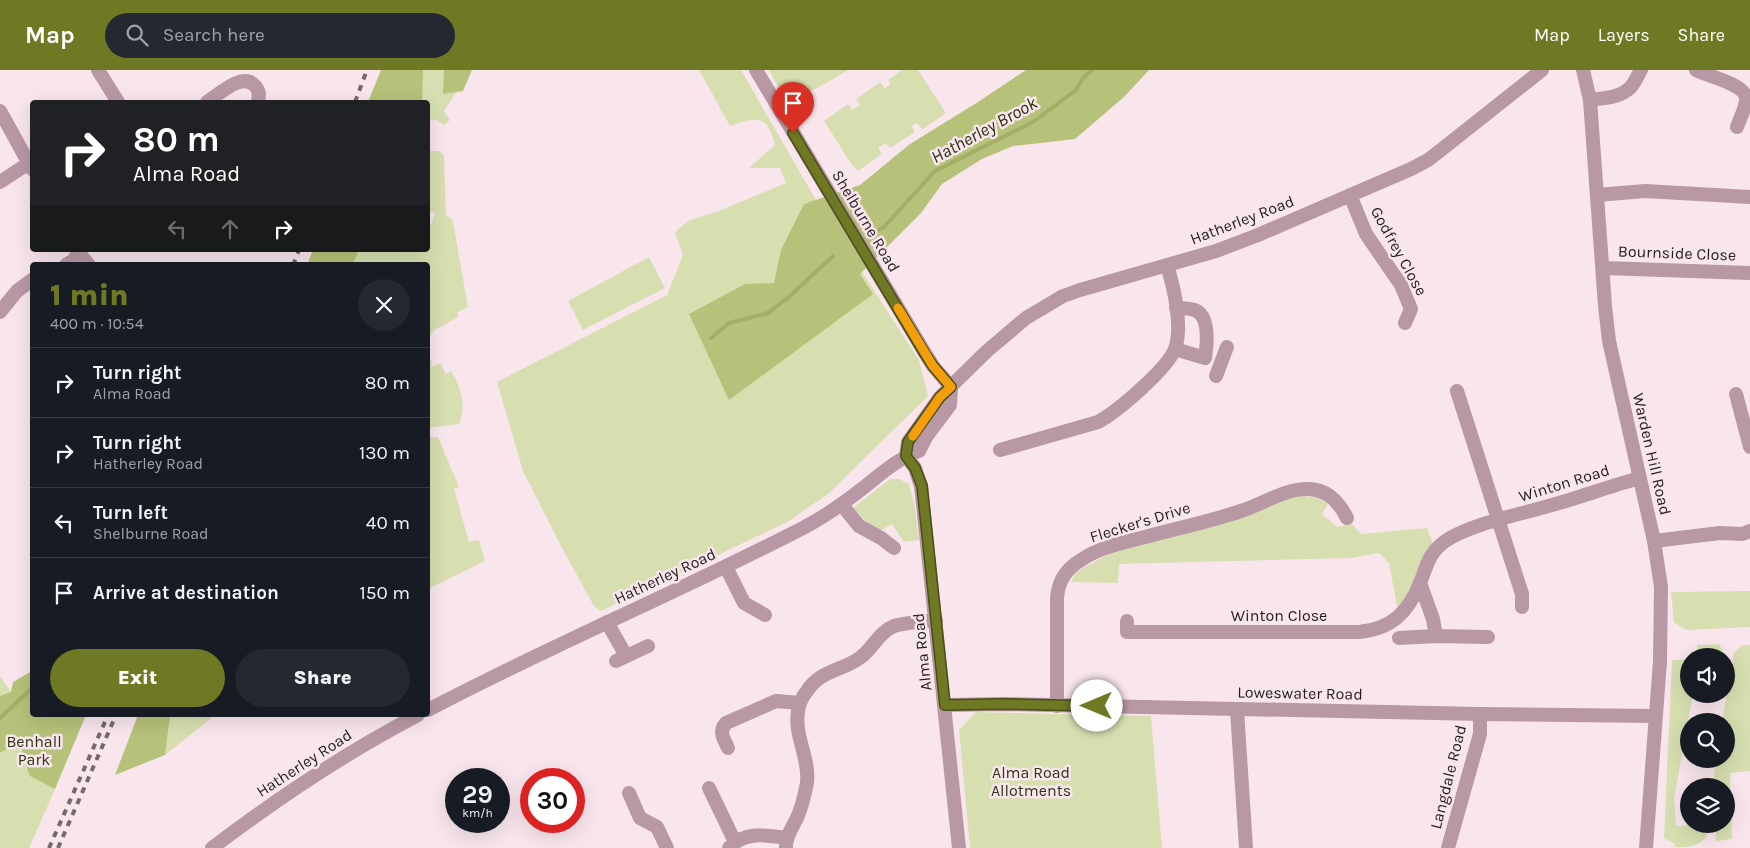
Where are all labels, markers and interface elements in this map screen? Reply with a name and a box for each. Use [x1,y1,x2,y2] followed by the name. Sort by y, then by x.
[105,13,455,58] search box
[25,21,75,49] text: Map
[123,21,151,49] icon: search
[163,24,265,46] text: Search here
[1534,24,1570,46] text: Map
[1598,24,1650,46] text: Layers
[1678,24,1725,46] text: Share
[772,82,814,133] pin
[779,89,807,117] icon: arrive
[927,91,1042,168] water label: Hatherley Brook
[133,119,220,160] text: 80 m
[50,120,115,185] icon: right
[133,161,240,187] text: Alma Road
[828,167,904,275] street label: Shelburne Road
[1187,191,1297,249] street label: Hatherley Road
[1367,203,1431,299] street label: Godfrey Close
[163,215,191,243] icon: left
[216,215,244,243] icon: ahead
[269,215,297,243] icon: right
[1618,241,1736,265] street label: Bournside Close
[50,277,129,313] text: 1 min
[358,279,410,331] button: close
[50,314,144,333] text: 400 m · 10:54
[93,362,182,384] text: Turn right
[50,369,78,397] icon: right
[365,372,410,394] text: 80 m
[93,384,171,403] text: Alma Road
[1629,391,1675,517] street label: Warden Hill Road
[93,432,182,454] text: Turn right
[50,439,78,467] icon: right
[359,442,410,464] text: 130 m
[93,454,203,473] text: Hatherley Road
[1516,460,1612,506] street label: Winton Road
[1087,498,1193,546] street label: Flecker's Drive
[93,502,168,524] text: Turn left
[50,509,78,537] icon: left
[366,512,410,534] text: 40 m
[93,524,208,543] text: Shelburne Road
[611,544,719,608] street label: Hatherley Road
[50,579,78,607] icon: arrive
[93,582,279,604] text: Arrive at destination
[359,582,410,604] text: 150 m
[1231,606,1327,625] street label: Winton Close
[908,612,936,692] street label: Alma Road
[1680,648,1735,833] map controls
[1680,648,1735,703] button: sound
[50,649,225,707] button: Exit
[235,649,410,707] button: Share
[1070,679,1122,731] position arrow
[1237,682,1363,704] street label: Loweswater Road
[1680,713,1735,768] button: search
[1426,723,1470,831] street label: Langdale Road
[253,725,355,801] street label: Hatherley Road
[6,732,62,769] park label: Benhall Park
[991,763,1071,800] park label: Alma Road Allotments
[520,768,585,833] speed limit sign: 30
[1680,778,1735,833] button: layers
[462,780,493,809] text: 29
[462,806,493,820] text: km/h

